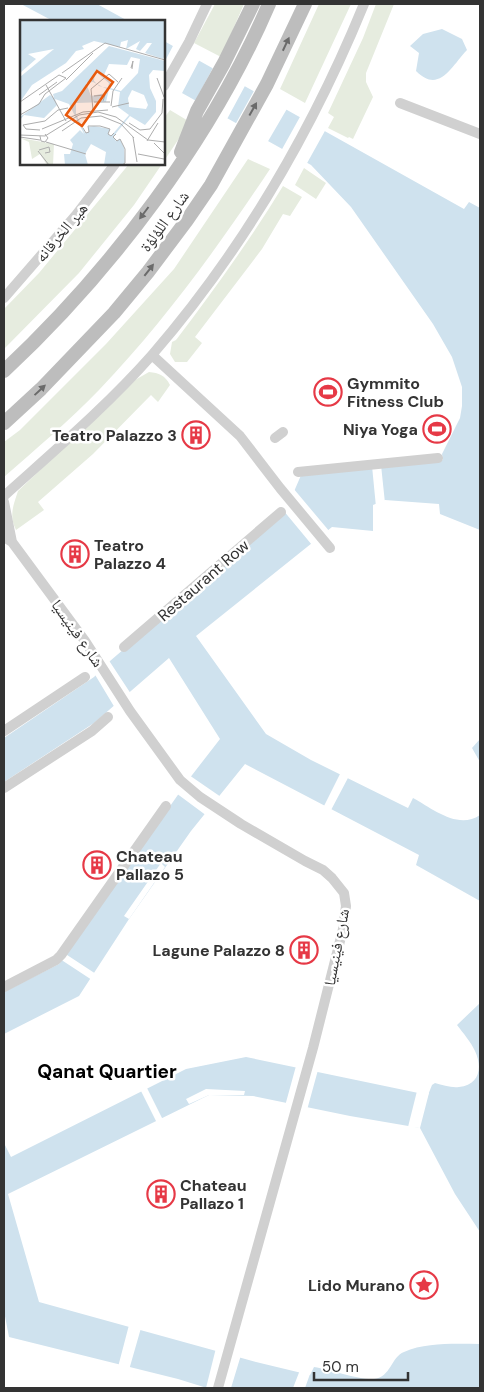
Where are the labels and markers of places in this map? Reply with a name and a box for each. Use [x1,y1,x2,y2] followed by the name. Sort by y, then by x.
[347,373,444,412] place label: Gymmito Fitness Club
[313,377,343,407] sports icon: Gymmito Fitness Club
[422,414,452,444] sports icon: Niya Yoga
[343,419,418,440] place label: Niya Yoga
[181,420,211,450] building icon: Teatro Palazzo 3
[52,425,177,446] place label: Teatro Palazzo 3
[94,535,166,574] place label: Teatro Palazzo 4
[60,539,90,569] building icon: Teatro Palazzo 4
[116,846,184,885] place label: Chateau Pallazo 5
[82,850,112,880] building icon: Chateau Pallazo 5
[289,935,319,965] building icon: Lagune Palazzo 8
[152,940,285,961] place label: Lagune Palazzo 8
[180,1175,247,1214] place label: Chateau Pallazo 1
[146,1179,176,1209] building icon: Chateau Pallazo 1
[409,1270,439,1300] place icon: Lido Murano
[308,1275,405,1296] place label: Lido Murano

